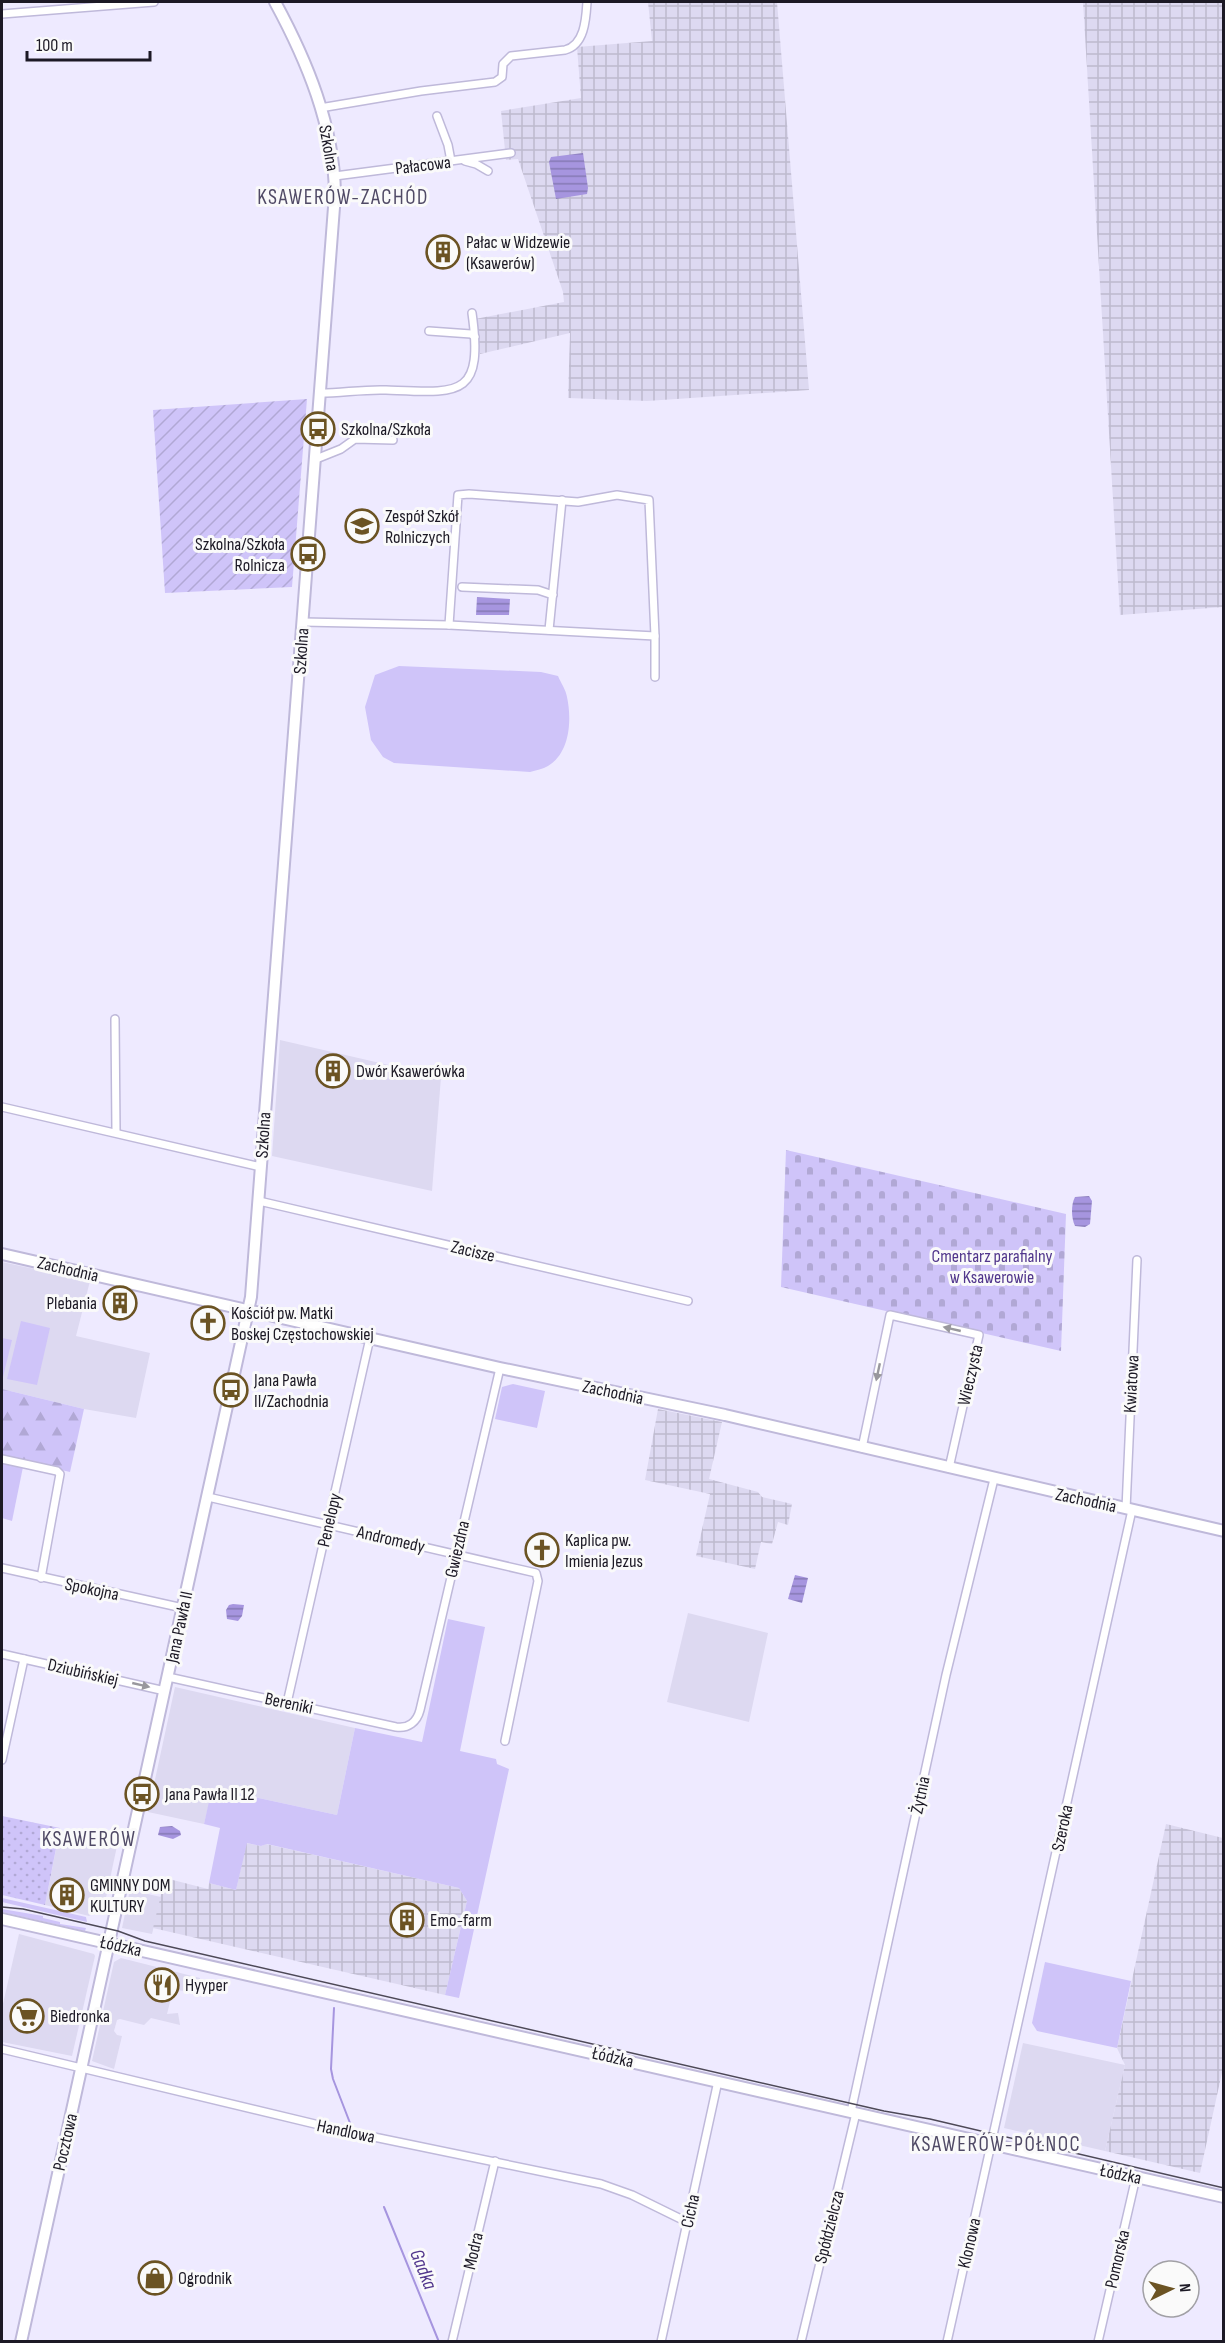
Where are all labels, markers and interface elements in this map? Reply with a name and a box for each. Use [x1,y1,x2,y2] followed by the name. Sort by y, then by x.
[27,24,150,62] scale bar
[36,35,73,56] text: 100 m
[314,124,343,173] street label: Szkolna
[394,152,452,179] street label: Pałacowa
[257,185,429,210] district label: KSAWERÓW-ZACHÓD
[466,232,570,274] place label: Pałac w Widzewie (Ksawerów)
[425,234,461,270] building icon: Pałac w Widzewie (Ksawerów)
[300,411,336,447] bus stop icon: Szkolna/Szkoła
[341,419,431,440] place label: Szkolna/Szkoła
[385,506,459,548] place label: Zespół Szkół Rolniczych
[344,508,380,544] school or university icon: Zespół Szkół Rolniczych
[195,534,285,576] place label: Szkolna/Szkoła Rolnicza
[290,536,326,572] bus stop icon: Szkolna/Szkoła Rolnicza
[289,627,314,675] street label: Szkolna
[315,1053,351,1089] building icon: Dwór Ksawerówka
[356,1061,465,1082] place label: Dwór Ksawerówka
[251,1111,276,1159] street label: Szkolna
[449,1236,497,1267] street label: Zacisze
[931,1246,1053,1288] park label: Cmentarz parafialny w Ksawerowie
[35,1252,101,1287] street label: Zachodnia
[102,1285,138,1321] building icon: Plebania
[46,1293,97,1314] place label: Plebania
[231,1303,374,1345] place label: Kościół pw. Matki Boskej Częstochowskiej
[190,1305,226,1341] church icon: Kościół pw. Matki Boskej Częstochowskiej
[943,1324,962,1334] one-way arrow
[953,1343,988,1408] street label: Wieczysta
[1120,1355,1144,1413] street label: Kwiatowa
[873,1363,882,1382] one-way arrow
[253,1370,329,1412] place label: Jana Pawła II/Zachodnia
[213,1372,249,1408] bus stop icon: Jana Pawła II/Zachodnia
[580,1376,645,1409] street label: Zachodnia
[1053,1484,1118,1517] street label: Zachodnia
[313,1491,346,1549] street label: Penelopy
[441,1519,474,1580] street label: Gwiezdna
[354,1521,427,1557] street label: Andromedy
[565,1530,643,1572] place label: Kaplica pw. Imienia Jezus
[524,1532,560,1568] church icon: Kaplica pw. Imienia Jezus
[63,1574,121,1605] street label: Spokojna
[161,1589,197,1666] street label: Jana Pawła II
[46,1654,120,1691] street label: Dziubińskiej
[131,1681,150,1691] one-way arrow
[263,1688,315,1719] street label: Bereniki
[906,1774,935,1816] street label: Żytnia
[124,1776,160,1812] bus stop icon: Jana Pawła II 12
[164,1784,255,1805] place label: Jana Pawła II 12
[1047,1803,1078,1853] street label: Szeroka
[42,1827,136,1852] district label: KSAWERÓW
[90,1875,171,1917] place label: GMINNY DOM KULTURY
[49,1877,85,1913] building icon: GMINNY DOM KULTURY
[389,1902,425,1938] building icon: Emo-farm
[430,1910,492,1931] place label: Emo-farm
[97,1931,144,1961] street label: Łódzka
[144,1967,180,2003] restaurant icon: Hyyper
[185,1975,228,1996] place label: Hyyper
[9,1998,45,2034] supermarket icon: Biedronka
[50,2006,110,2027] place label: Biedronka
[589,2042,636,2072] street label: Łódzka
[49,2111,82,2173] street label: Pocztowa
[315,2115,377,2148] street label: Handlowa
[911,2132,1081,2157] district label: KSAWERÓW-PÓŁNOC
[1097,2160,1144,2189] street label: Łódzka
[810,2188,849,2266] street label: Spółdzielcza
[677,2192,704,2230] street label: Cicha
[954,2216,985,2270] street label: Klonowa
[1101,2228,1134,2290] street label: Pomorska
[459,2230,488,2272] street label: Modra
[404,2246,442,2293] water label: Gadka
[1141,2259,1201,2319] north arrow
[137,2260,173,2296] shop icon: Ogrodnik
[178,2268,232,2289] place label: Ogrodnik
[1175,2283,1194,2293] text: N

